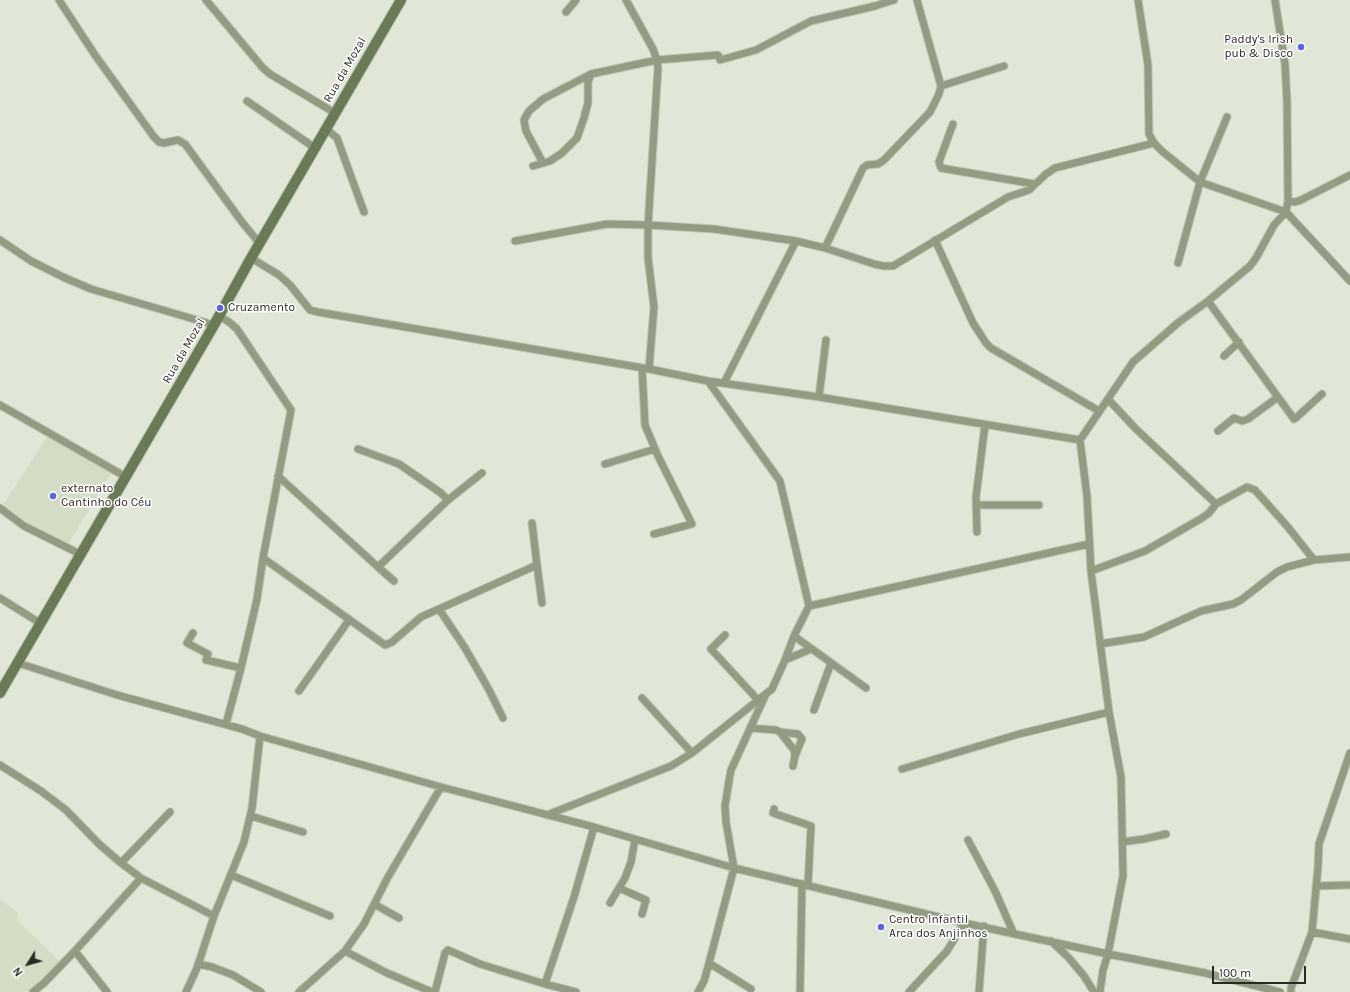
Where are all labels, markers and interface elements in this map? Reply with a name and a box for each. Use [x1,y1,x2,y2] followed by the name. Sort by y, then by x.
[1224,33,1293,61] place label: Paddy's Irish pub & Disco
[321,35,369,105] street label: Rua da Mozal
[1296,42,1306,52] marker: Paddy's Irish pub & Disco
[228,301,295,315] place label: Cruzamento
[215,303,225,313] marker: Cruzamento
[160,316,208,386] street label: Rua da Mozal
[61,482,151,510] place label: externato Cantinho do Céu
[48,491,58,501] marker: externato Cantinho do Céu
[889,913,988,941] place label: Centro Infantil Arca dos Anjinhos
[876,922,886,932] marker: Centro Infantil Arca dos Anjinhos
[8,944,48,984] north arrow
[1214,958,1308,984] scale bar
[10,964,26,979] text: N
[1219,966,1251,980] text: 100 m

